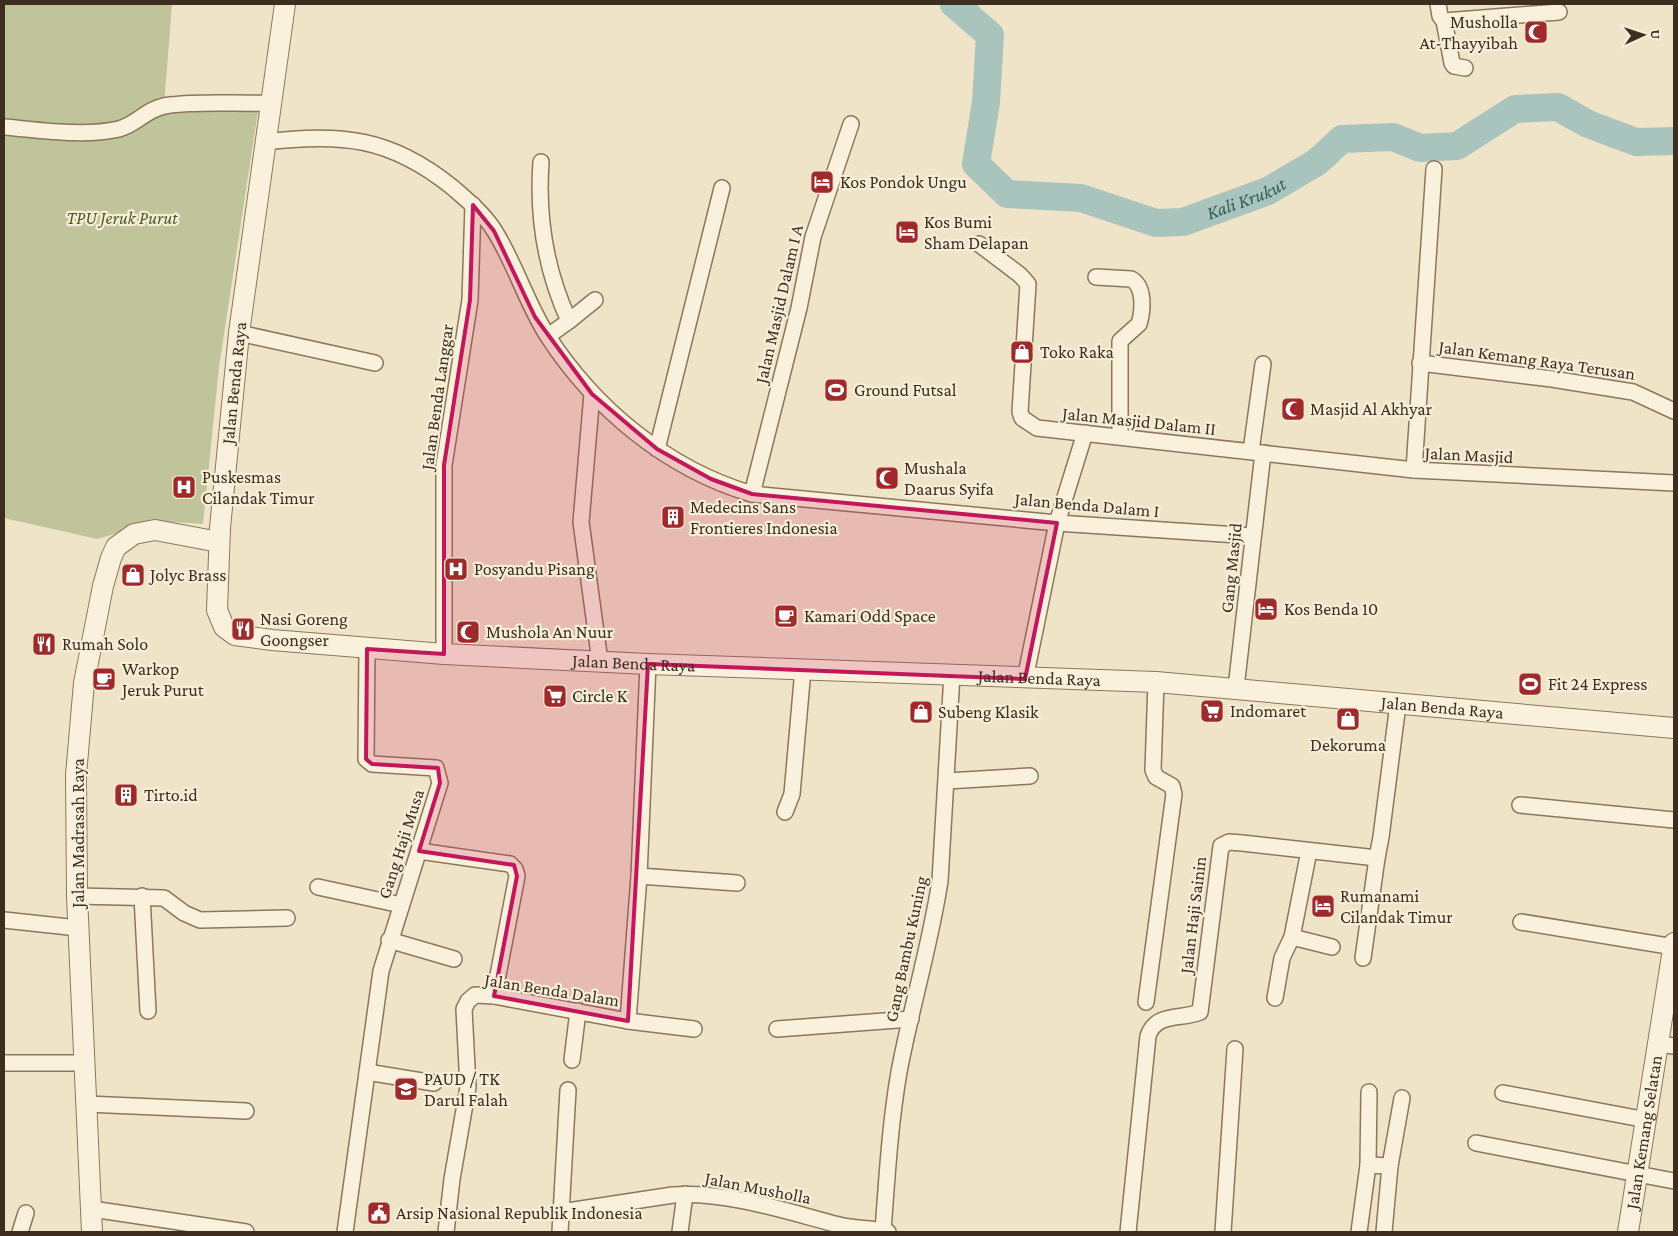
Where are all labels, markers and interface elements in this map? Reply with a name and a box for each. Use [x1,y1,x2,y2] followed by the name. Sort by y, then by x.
[1618,10,1668,60] north arrow
[1419,12,1518,53] place label: Musholla At-Thayyibah
[1523,19,1549,45] mosque icon: Musholla At-Thayyibah
[1648,29,1664,40] text: U
[809,169,835,195] hotel icon: Kos Pondok Ungu
[840,172,967,192] place label: Kos Pondok Ungu
[1204,173,1290,224] water label: Kali Krukut
[66,208,178,228] park label: TPU Jeruk Purut
[924,212,1029,253] place label: Kos Bumi Sham Delapan
[894,219,920,245] hotel icon: Kos Bumi Sham Delapan
[751,222,808,388] street label: Jalan Masjid Dalam I A
[217,321,250,447] street label: Jalan Benda Raya
[417,322,457,473] street label: Jalan Benda Langgar
[1435,336,1637,384] street label: Jalan Kemang Raya Terusan
[1009,339,1035,365] shop icon: Toko Raka
[1040,342,1114,362] place label: Toko Raka
[823,377,849,403] sports icon: Ground Futsal
[854,380,957,400] place label: Ground Futsal
[1280,396,1306,422] mosque icon: Masjid Al Akhyar
[1310,399,1433,420] place label: Masjid Al Akhyar
[1059,403,1217,440] street label: Jalan Masjid Dalam II
[1422,443,1514,468] street label: Jalan Masjid
[904,458,994,499] place label: Mushala Daarus Syifa
[874,465,900,491] mosque icon: Mushala Daarus Syifa
[202,467,315,508] place label: Puskesmas Cilandak Timur
[171,474,197,500] hospital icon: Puskesmas Cilandak Timur
[1012,489,1160,521] street label: Jalan Benda Dalam I
[690,497,838,538] place label: Medecins Sans Frontieres Indonesia
[660,504,686,530] building icon: Medecins Sans Frontieres Indonesia
[1216,521,1247,614] street label: Gang Masjid
[443,556,469,582] hospital icon: Posyandu Pisang
[474,559,595,579] place label: Posyandu Pisang
[120,562,146,588] shop icon: Jolyc Brass
[148,565,226,585] place label: Jolyc Brass
[1253,596,1279,622] hotel icon: Kos Benda 10
[1284,599,1378,619] place label: Kos Benda 10
[773,603,799,629] cafe icon: Kamari Odd Space
[804,606,936,626] place label: Kamari Odd Space
[260,609,348,650] place label: Nasi Goreng Goongser
[230,616,256,642] restaurant icon: Nasi Goreng Goongser
[455,619,481,645] mosque icon: Mushola An Nuur
[486,622,614,642] place label: Mushola An Nuur
[31,631,57,657] restaurant icon: Rumah Solo
[62,634,148,654] place label: Rumah Solo
[570,650,696,676] street label: Jalan Benda Raya
[120,659,205,700] place label: Warkop Jeruk Purut
[91,666,117,692] cafe icon: Warkop Jeruk Purut
[976,666,1101,690] street label: Jalan Benda Raya
[1517,671,1543,697] sports icon: Fit 24 Express
[1548,674,1647,694] place label: Fit 24 Express
[542,683,568,709] supermarket icon: Circle K
[572,686,628,706] place label: Circle K
[1378,692,1504,723] street label: Jalan Benda Raya
[1199,698,1225,724] supermarket icon: Indomaret
[908,699,934,725] shop icon: Subeng Klasik
[1230,701,1307,721] place label: Indomaret
[938,702,1039,722] place label: Subeng Klasik
[1335,706,1361,732] shop icon: Dekoruma
[1310,735,1386,755] place label: Dekoruma
[68,758,88,910] street label: Jalan Madrasah Raya
[113,782,139,808] building icon: Tirto.id
[144,785,198,805] place label: Tirto.id
[374,787,429,902] street label: Gang Haji Musa
[1176,855,1211,977] street label: Jalan Haji Sainin
[881,874,931,1024] street label: Gang Bambu Kuning
[1340,886,1453,927] place label: Rumanami Cilandak Timur
[1310,893,1336,919] hotel icon: Rumanami Cilandak Timur
[481,969,621,1011] street label: Jalan Benda Dalam
[1621,1053,1666,1213] street label: Jalan Kemang Selatan
[424,1069,508,1110] place label: PAUD / TK Darul Falah
[393,1076,419,1102] school or university icon: PAUD / TK Darul Falah
[701,1168,813,1208] street label: Jalan Musholla
[366,1200,392,1226] public building icon: Arsip Nasional Republik Indonesia
[396,1203,642,1223] place label: Arsip Nasional Republik Indonesia

